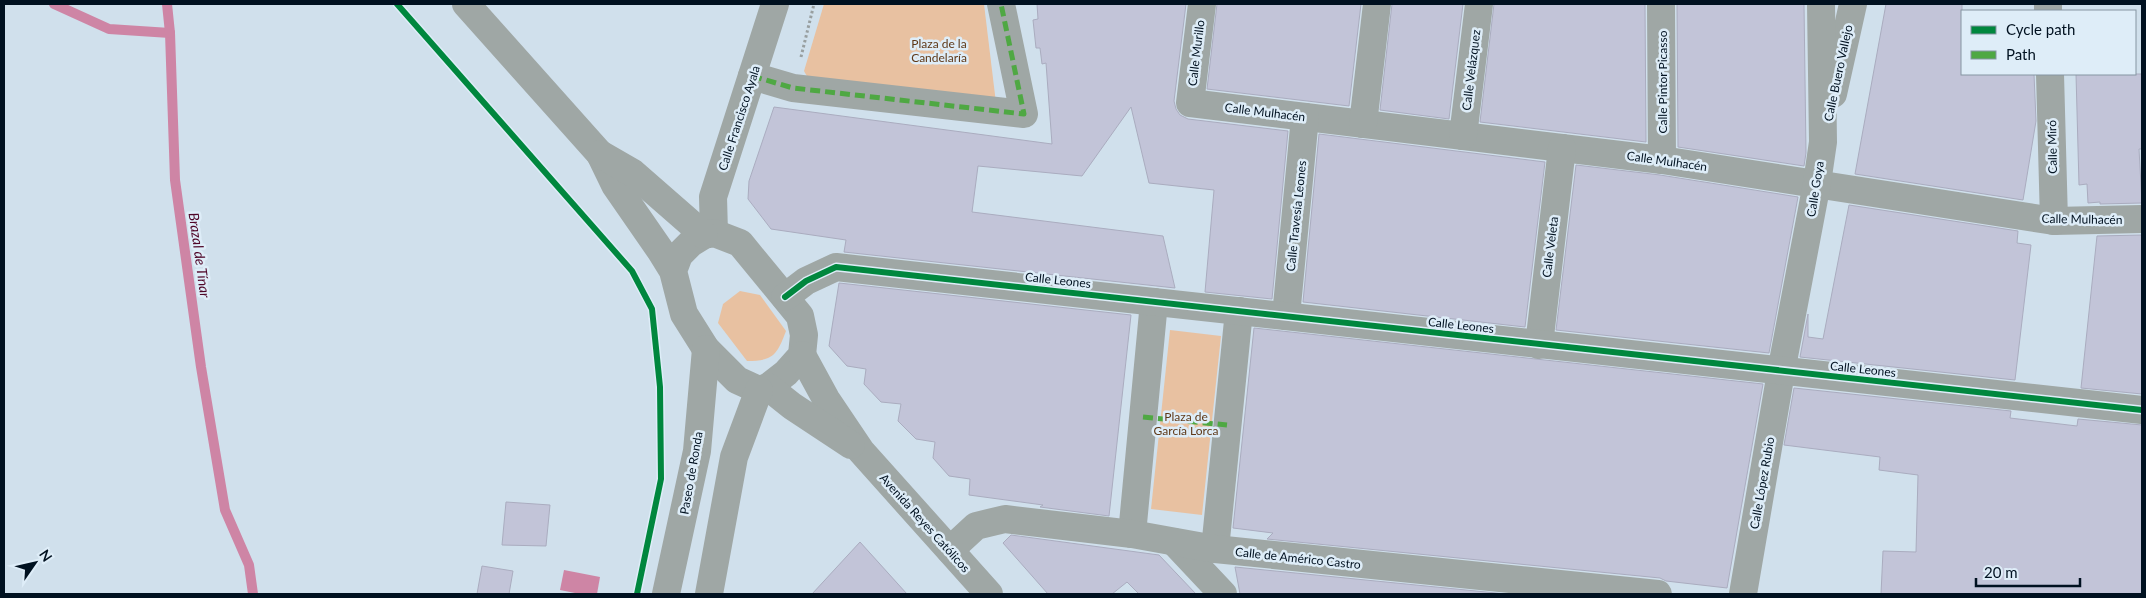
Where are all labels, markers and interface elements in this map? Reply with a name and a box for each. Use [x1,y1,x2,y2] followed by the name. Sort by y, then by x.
[1961,10,2136,75] legend
[1185,19,1208,87] street label: Calle Murillo
[2006,20,2075,38] text: Cycle path
[1820,23,1856,123] street label: Calle Buero Vallejo
[1459,28,1483,111] street label: Calle Velázquez
[1655,30,1670,133] street label: Calle Pintor Picasso
[911,36,967,65] park label: Plaza de la Candelaría
[2006,45,2036,63] text: Path
[715,64,763,172] street label: Calle Francisco Ayala
[1224,100,1306,124] street label: Calle Mulhacén
[2044,120,2060,174] street label: Calle Miró
[1626,148,1708,174] street label: Calle Mulhacén
[1283,160,1309,272] street label: Calle Travesía Leones
[1803,160,1827,218] street label: Calle Goya
[186,211,214,299] water label: Brazal de Tínar
[2041,211,2123,227] street label: Calle Mulhacén
[1539,215,1561,278] street label: Calle Veleta
[1024,269,1092,291] street label: Calle Leones
[1427,314,1495,336] street label: Calle Leones
[1829,358,1897,380] street label: Calle Leones
[1154,409,1218,438] park label: Plaza de García Lorca
[676,430,706,516] street label: Paseo de Ronda
[1746,435,1778,530] street label: Calle López Rubio
[877,471,973,575] street label: Avenida Reyes Católicos
[10,538,60,588] north arrow
[1234,544,1362,572] street label: Calle de Américo Castro
[36,546,56,565] text: N
[1976,556,2080,588] scale bar
[1984,563,2018,581] text: 20 m

